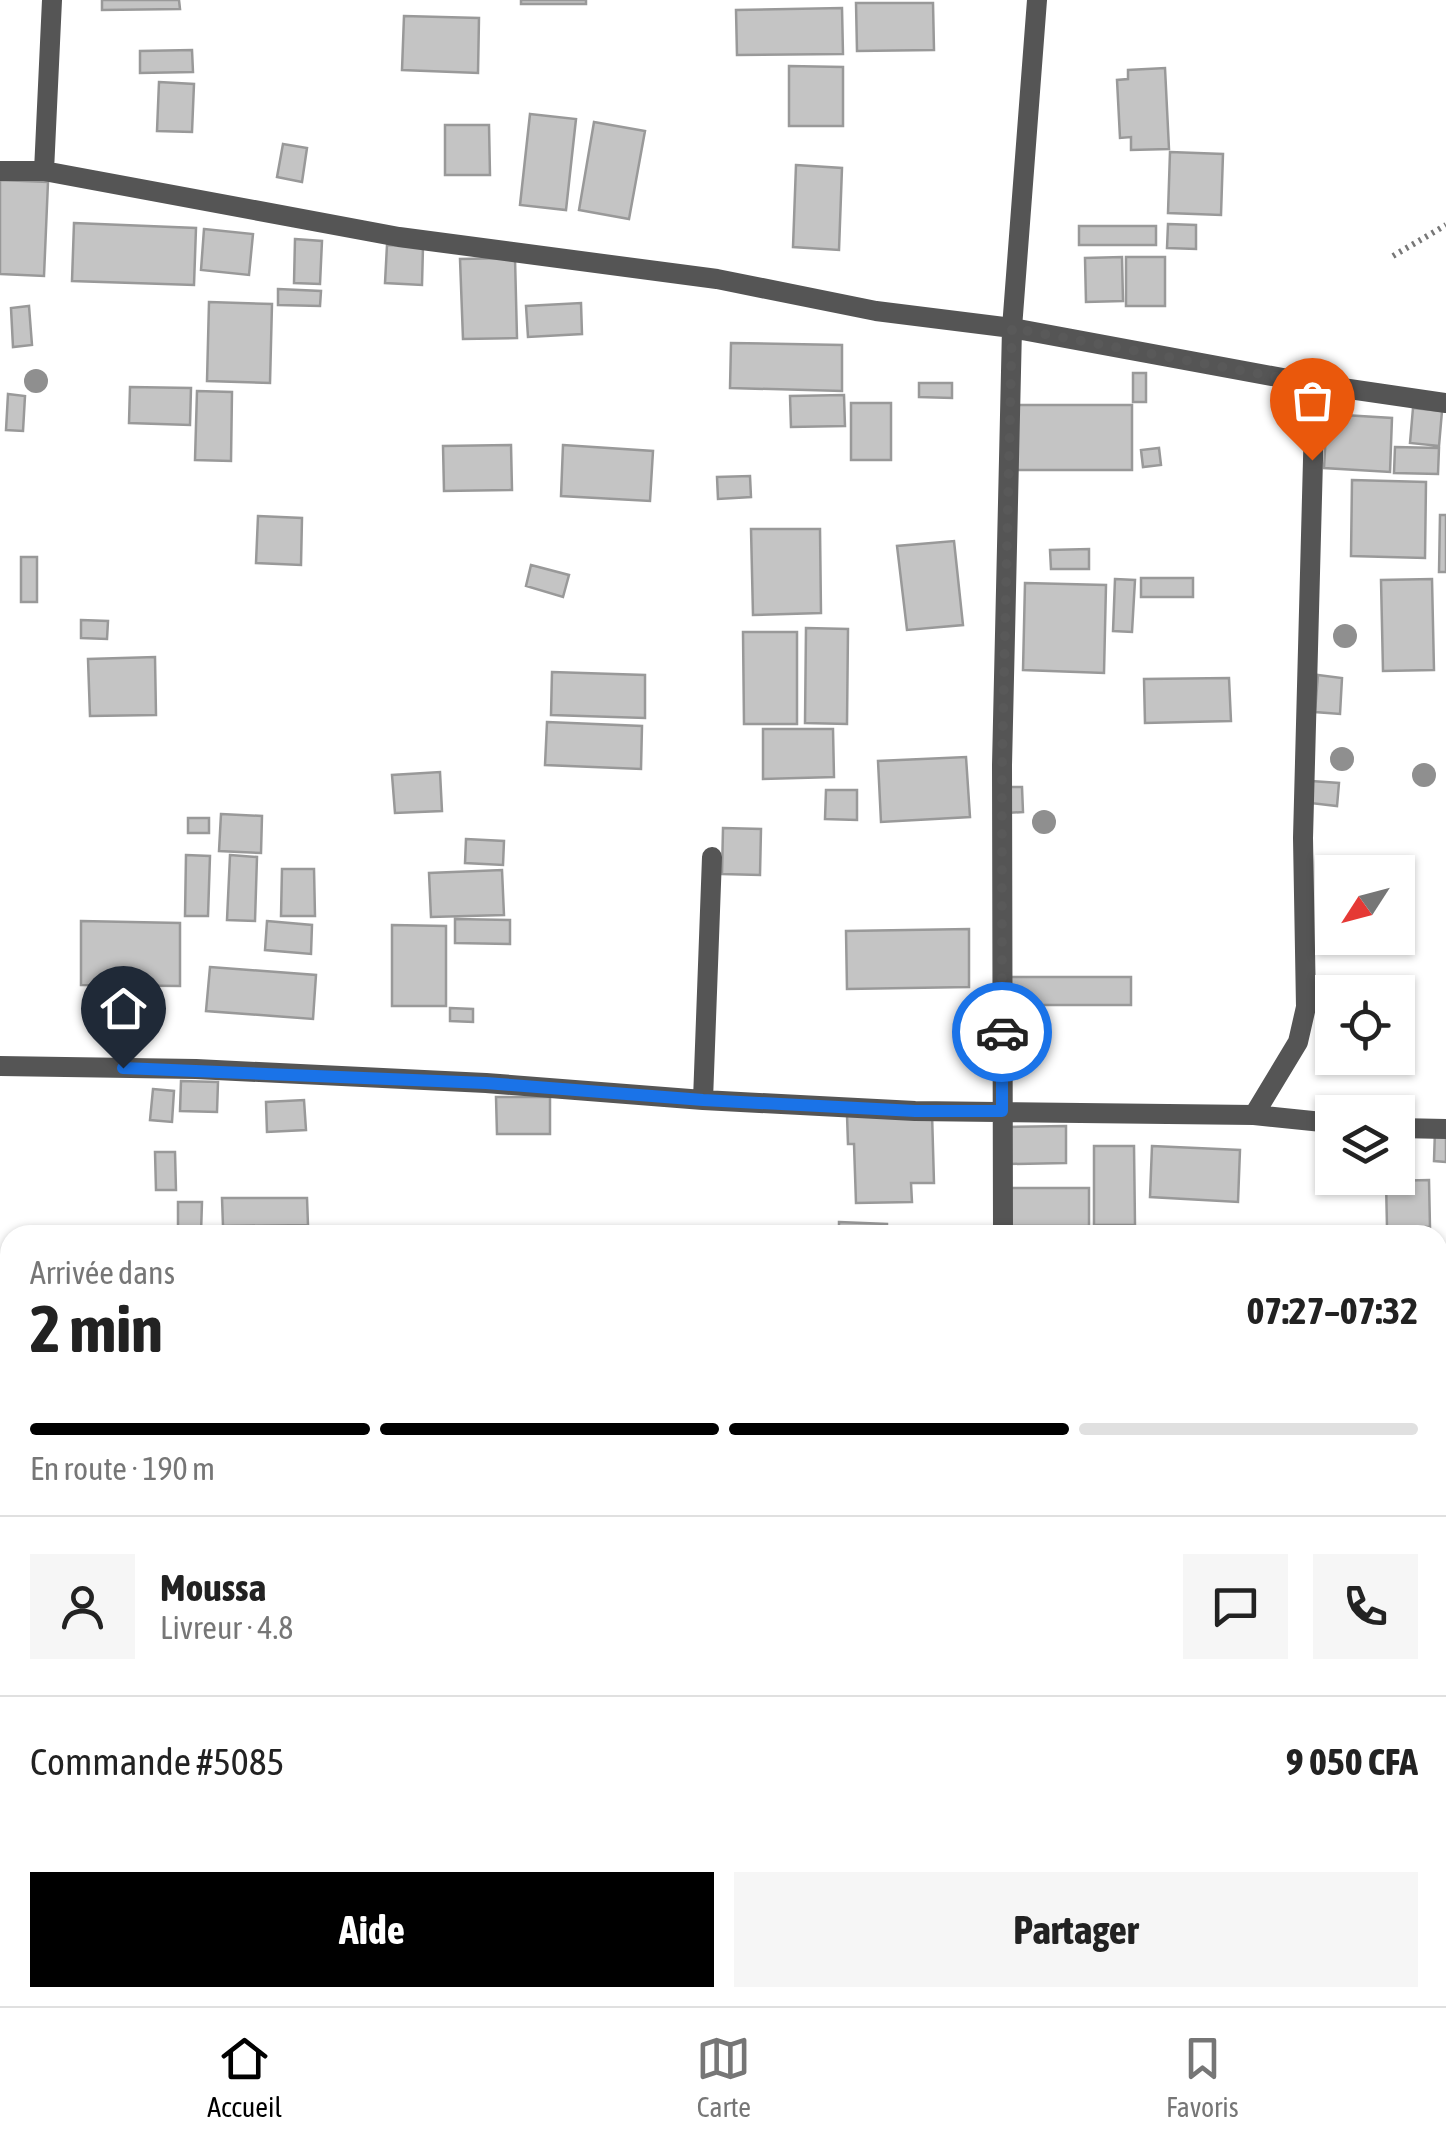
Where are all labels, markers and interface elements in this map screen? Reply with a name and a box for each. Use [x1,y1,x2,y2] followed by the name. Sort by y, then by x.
[1270,358,1355,461] pin
[1285,373,1340,428] icon: bag
[1315,855,1415,955] north arrow
[1315,855,1415,1195] map controls
[81,966,166,1069] pin
[1315,975,1415,1075] button: locate
[96,981,151,1036] icon: home
[952,982,1052,1082] courier
[975,1005,1030,1060] icon: car
[1315,1095,1415,1195] button: layers
[30,1254,175,1291] text: Arrivée dans
[1246,1289,1418,1332] text: 07:27–07:32
[30,1291,163,1366] text: 2 min
[30,1450,215,1487] text: En route · 190 m
[30,1554,135,1659] button: person
[1183,1554,1288,1659] button: chat
[1313,1554,1418,1659] button: phone
[160,1566,266,1609] text: Moussa
[160,1609,293,1646] text: Livreur · 4.8
[30,1740,284,1783] text: Commande #5085
[1286,1740,1418,1783] text: 9 050 CFA
[30,1872,714,1987] button: Aide
[734,1872,1418,1987] button: Partager
[207,2031,282,2123] tab: Accueil
[696,2031,751,2123] tab: Carte
[1166,2031,1239,2123] tab: Favoris

